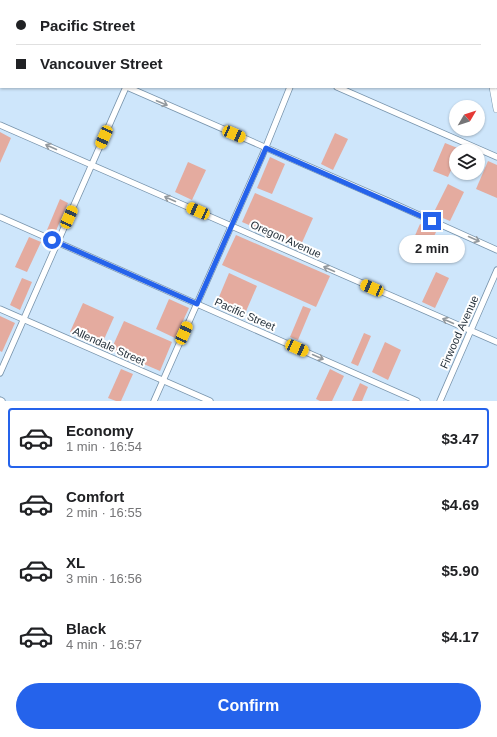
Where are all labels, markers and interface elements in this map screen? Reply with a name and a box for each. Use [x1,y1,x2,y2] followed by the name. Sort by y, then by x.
[40,17,135,34] text: Pacific Street
[40,55,163,72] text: Vancouver Street
[156,99,168,107] one-way arrow
[449,100,485,136] north arrow
[449,100,485,180] map controls
[94,124,114,150] car
[221,124,247,144] car
[46,143,58,150] one-way arrow
[449,144,485,180] button: layers
[165,195,177,202] one-way arrow
[185,201,211,221] car
[59,204,79,230] car
[423,212,441,230] route end
[249,218,323,260] street label: Oregon Avenue
[43,231,61,249] route start
[399,235,465,263] callout: 2 min
[467,236,479,244] one-way arrow
[415,241,449,256] text: 2 min
[324,265,336,272] one-way arrow
[359,278,385,298] car
[438,294,480,370] street label: Firwood Avenue
[213,295,277,333] street label: Pacific Street
[443,317,455,324] one-way arrow
[174,320,194,346] car
[71,325,147,367] street label: Allendale Street
[284,338,310,358] car
[311,354,323,361] one-way arrow
[18,420,54,456] icon: car
[66,422,134,439] text: Economy
[441,430,479,447] text: $3.47
[66,439,142,454] text: 1 min · 16:54
[18,486,54,522] icon: car
[66,488,124,505] text: Comfort
[441,496,479,513] text: $4.69
[66,505,142,520] text: 2 min · 16:55
[18,552,54,588] icon: car
[66,554,85,571] text: XL
[441,562,479,579] text: $5.90
[66,571,142,586] text: 3 min · 16:56
[18,618,54,654] icon: car
[66,620,106,637] text: Black
[441,628,479,645] text: $4.17
[66,637,142,652] text: 4 min · 16:57
[16,683,481,729] button: Confirm

